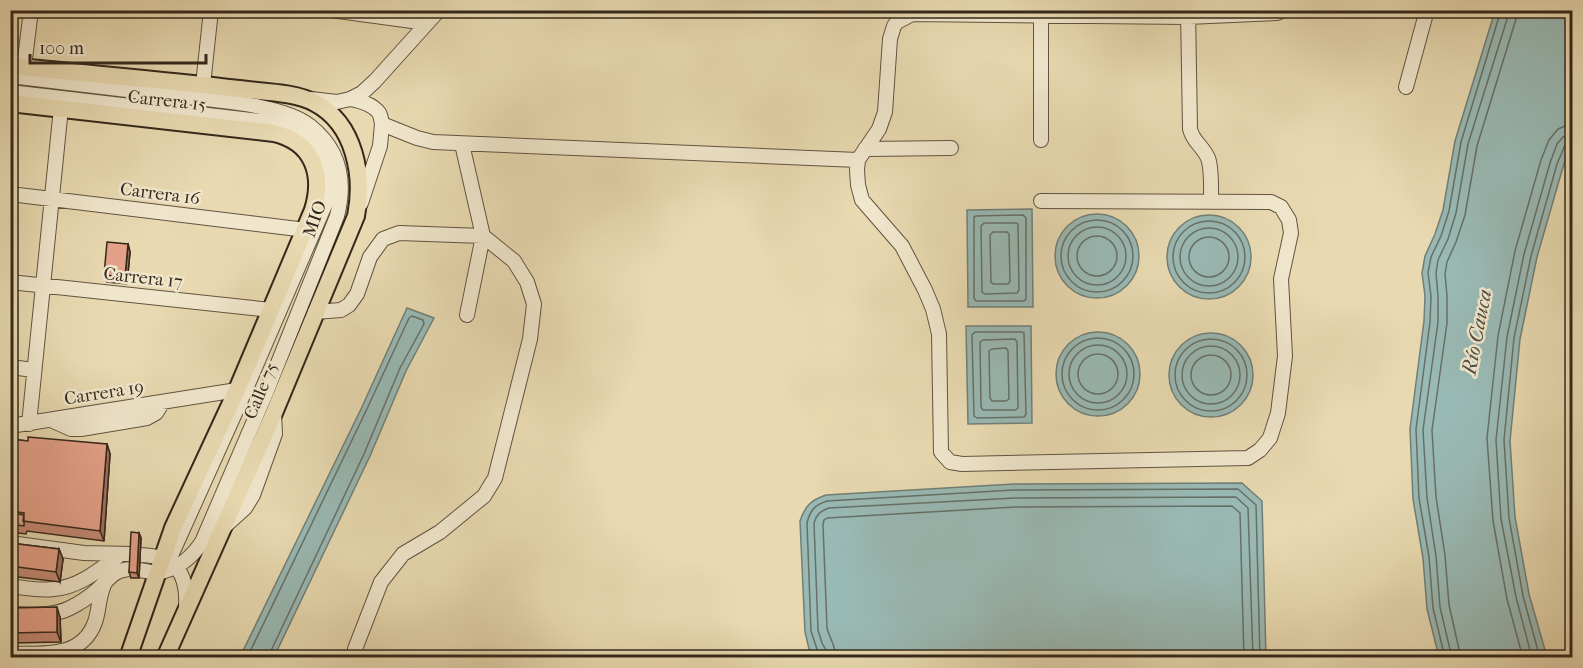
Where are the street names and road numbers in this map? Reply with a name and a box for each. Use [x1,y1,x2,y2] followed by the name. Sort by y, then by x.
[127,86,207,116] street label: Carrera 15
[119,179,201,209] street label: Carrera 16
[299,198,331,240] street label: MIO
[102,263,184,293] street label: Carrera 17
[240,359,282,422] street label: Calle 75
[63,376,145,410] street label: Carrera 19

